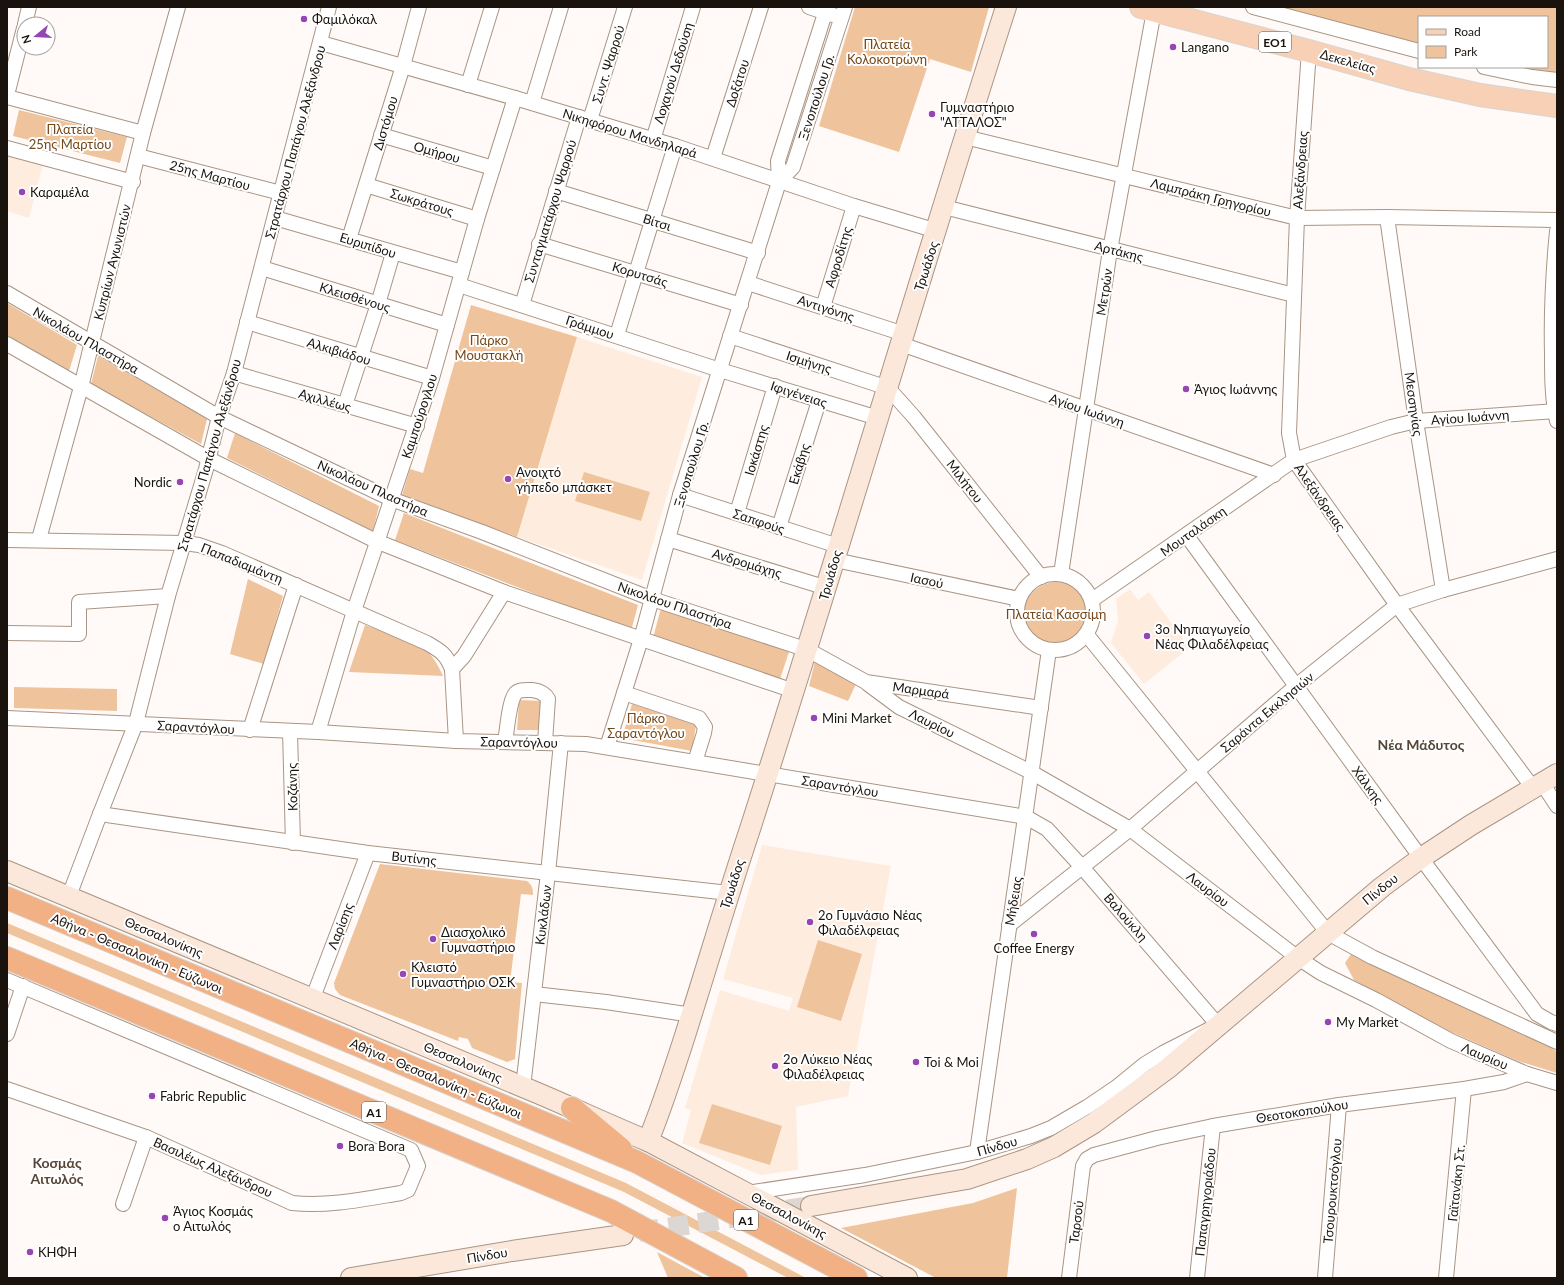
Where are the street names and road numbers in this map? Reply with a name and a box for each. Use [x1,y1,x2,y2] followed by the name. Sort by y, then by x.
[650,20,696,126] street label: Λοχαγού Δεδούση
[589,23,627,105] street label: Συντ. Ψαρρού
[1259,32,1291,52] road number: ΕΟ1
[261,44,329,240] street label: Στρατάρχου Παπάγου Αλεξάνδρου
[1318,45,1378,77] street label: Δεκελείας
[795,52,837,142] street label: Ξενoπούλου Γρ.
[722,57,752,109] street label: Δοξάτου
[369,94,401,152] street label: Διστόμου
[561,105,699,161] street label: Νικηφόρου Μανδηλαρά
[1289,130,1311,210] street label: Αλεξάνδρειας
[412,138,462,166] street label: Ομήρου
[521,138,579,284] street label: Συνταγματάρχου Ψαρρού
[168,157,252,193] street label: 25ης Μαρτίου
[1149,174,1273,220] street label: Λαμπράκη Γρηγορίου
[388,185,456,219] street label: Σωκράτους
[90,202,134,322] street label: Κυπρίων Αγωνιστών
[641,210,673,234] street label: Βίτσι
[821,225,855,289] street label: Αφροδίτης
[338,229,398,261] street label: Ευριπίδου
[1093,237,1145,265] street label: Αρτάκης
[910,239,942,293] street label: Τρωάδος
[610,258,670,290] street label: Κορυτσάς
[1092,267,1116,317] street label: Μετρών
[318,279,392,315] street label: Κλεισθένους
[796,291,856,325] street label: Αντιγόνης
[30,303,142,377] street label: Νικολάου Πλαστήρα
[564,312,616,342] street label: Γράμμου
[305,334,373,368] street label: Αλκιβιάδου
[784,347,834,377] street label: Ισμήνης
[174,357,244,553] street label: Στρατάρχου Παπάγου Αλεξάνδρου
[1402,371,1426,437] street label: Μεσσηνίας
[398,372,440,460] street label: Καμπούρογλου
[769,377,829,411] street label: Ιφιγένειας
[297,385,353,415] street label: Αχιλλέως
[1047,390,1127,430] street label: Αγίου Ιωάννη
[1430,406,1510,428] street label: Αγίου Ιωάννη
[670,419,712,509] street label: Ξενoπούλου Γρ.
[741,423,771,477] street label: Ιοκάστης
[785,442,813,486] street label: Εκάβης
[315,456,431,520] street label: Νικολάου Πλαστήρα
[943,456,987,506] street label: Μιλήτου
[1291,460,1349,534] street label: Αλεξάνδρειας
[1157,503,1229,559] street label: Μουταλάσκη
[731,505,787,537] street label: Σαπφούς
[199,539,285,587] street label: Παπαδιαμάντη
[710,545,784,581] street label: Ανδρομάχης
[815,548,845,602] street label: Τρωάδος
[909,569,945,591] street label: Ιασού
[616,578,735,632] street label: Νικολάου Πλαστήρα
[1217,668,1317,756] street label: Σαράντα Εκκλησιών
[892,678,951,702] street label: Μαρμαρά
[907,705,957,741] street label: Λαυρίου
[157,717,235,737] street label: Σαραντόγλου
[480,733,558,751] street label: Σαραντόγλου
[284,763,300,811] street label: Κοζάνης
[1349,763,1387,807] street label: Χάλκης
[800,772,880,800] street label: Σαραντόγλου
[391,848,437,868] street label: Βυτίνης
[716,857,748,911] street label: Τρωάδος
[1184,868,1232,910] street label: Λαυρίου
[1359,870,1401,908] street label: Πίνδου
[1001,875,1025,927] street label: Μήδειας
[531,884,555,946] street label: Κυκλάδων
[1101,890,1151,944] street label: Βαλούκλη
[324,901,356,951] street label: Λαρίσης
[49,909,226,997] street label: Αθήνα - Θεσσαλονίκη - Εύζωνοι
[122,913,206,961] street label: Θεσσαλονίκης
[348,1034,525,1122] street label: Αθήνα - Θεσσαλονίκη - Εύζωνοι
[421,1038,505,1086] street label: Θεσσαλονίκης
[1459,1039,1511,1073] street label: Λαυρίου
[1255,1096,1349,1126] street label: Θεοτοκοπούλου
[362,1102,386,1122] road number: Α1
[975,1133,1019,1159] street label: Πίνδου
[151,1134,275,1200] street label: Βασιλέως Αλεξάνδρου
[1319,1138,1345,1244] street label: Τσουρουκτσόγλου
[1444,1144,1468,1222] street label: Γαϊτανάκη Στ.
[1191,1147,1219,1257] street label: Παπαγρηγοριάδου
[748,1188,830,1242] street label: Θεσσαλονίκης
[1065,1199,1087,1245] street label: Ταρσού
[734,1210,758,1230] road number: Α1
[465,1244,509,1266] street label: Πίνδου

